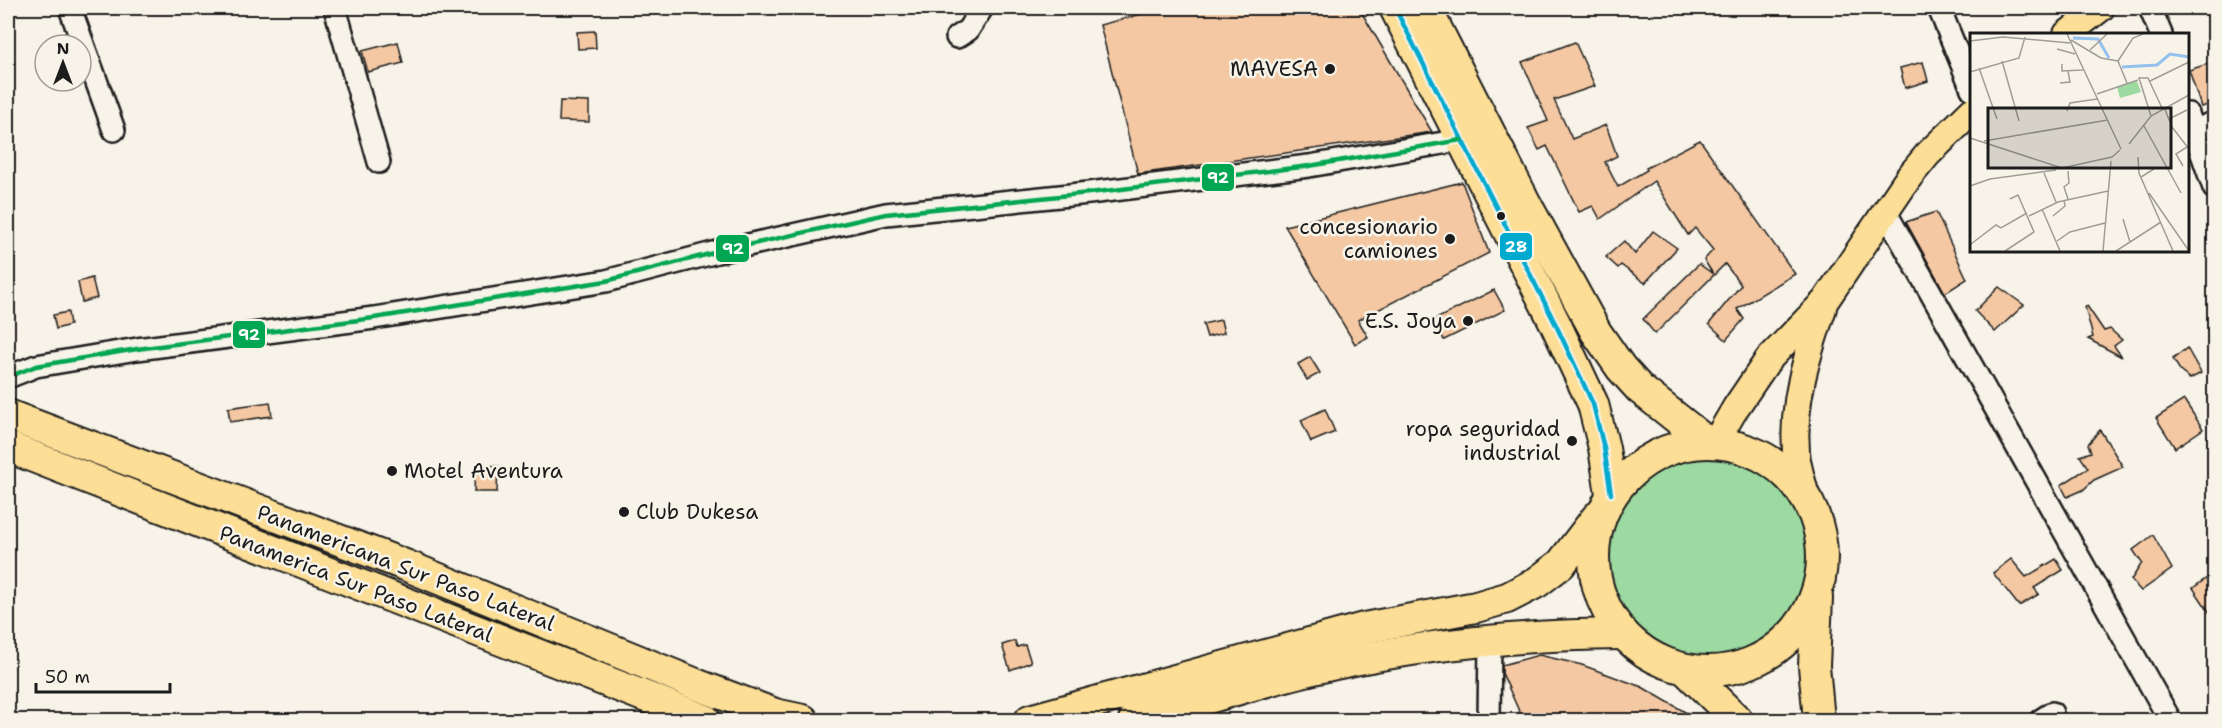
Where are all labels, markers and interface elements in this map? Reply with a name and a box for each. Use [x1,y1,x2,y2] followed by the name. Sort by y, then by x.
[33,33,93,93] north arrow
[1970,33,2189,252] inset map
[57,38,69,59] text: N
[1230,55,1318,83] place label: MAVESA
[1323,62,1337,76] marker: MAVESA
[1201,163,1235,192] line badge: 92
[1207,167,1229,188] text: 92
[1495,210,1507,222] unlabelled marker
[1299,213,1438,265] place label: concesionario camiones
[1443,232,1457,246] marker: concesionario camiones
[1499,232,1533,261] line badge: 28
[715,234,750,263] line badge: 92
[1505,236,1527,257] text: 28
[722,238,744,259] text: 92
[1365,307,1456,335] place label: E.S. Joya
[1461,314,1475,328] marker: E.S. Joya
[232,320,266,349] line badge: 92
[238,324,260,345] text: 92
[1406,415,1561,467] place label: ropa seguridad industrial
[1565,434,1579,448] marker: ropa seguridad industrial
[404,457,563,485] place label: Motel Aventura
[385,464,399,478] marker: Motel Aventura
[253,498,560,638] street label: Panamericana Sur Paso Lateral
[636,498,758,526] place label: Club Dukesa
[617,505,631,519] marker: Club Dukesa
[215,519,498,649] street label: Panamerica Sur Paso Lateral
[36,656,170,694] scale bar
[45,665,90,689] text: 50 m

